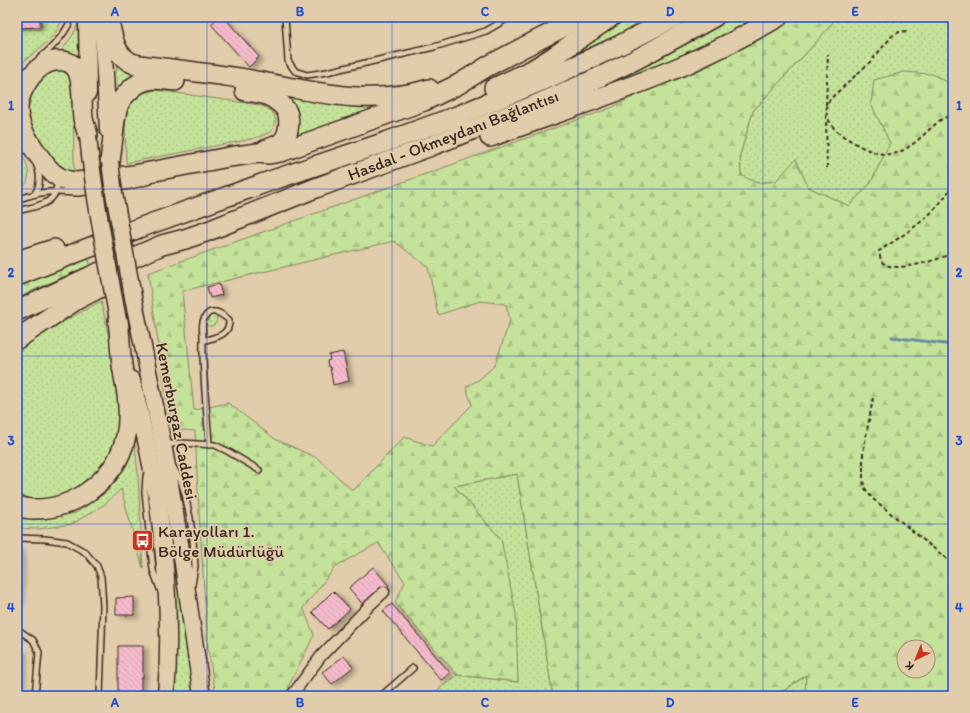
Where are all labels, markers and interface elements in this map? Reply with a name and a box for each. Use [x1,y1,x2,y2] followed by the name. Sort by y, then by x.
[110,4,120,19] text: A
[296,4,305,19] text: B
[481,4,490,19] text: C
[666,4,675,19] text: D
[851,4,859,19] text: E
[345,85,561,185] street label: Hasdal - Okmeydanı Bağlantısı
[8,98,14,113] text: 1
[956,98,962,113] text: 1
[8,265,15,280] text: 2
[956,265,963,280] text: 2
[152,341,202,501] street label: Kemerburgaz Caddesi
[7,433,15,448] text: 3
[955,433,963,448] text: 3
[158,521,285,561] place label: Karayolları 1. Bölge Müdürlüğü
[130,528,156,554] bus stop icon: Karayolları 1. Bölge Müdürlüğü
[7,600,15,615] text: 4
[955,600,963,615] text: 4
[896,639,936,679] north arrow
[902,658,917,673] text: K
[110,695,120,710] text: A
[296,695,305,710] text: B
[481,695,490,710] text: C
[666,695,675,710] text: D
[851,695,859,710] text: E

